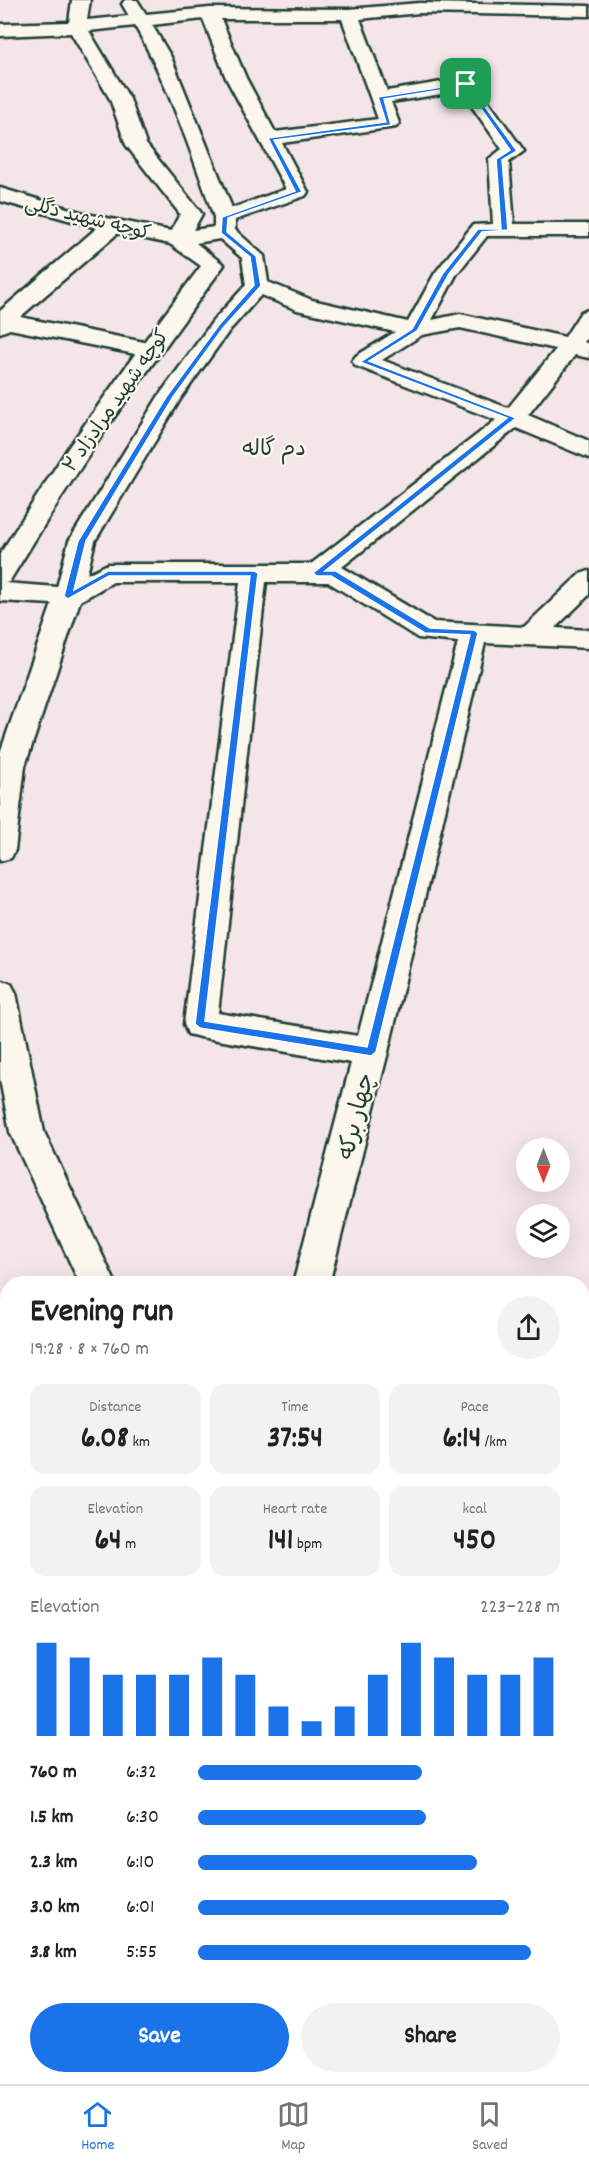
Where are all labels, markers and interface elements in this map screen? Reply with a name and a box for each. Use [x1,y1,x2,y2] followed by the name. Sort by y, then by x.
[440,58,491,109] pin
[449,67,482,100] icon: arrive
[21,191,153,249] street label: کوچه شهید دگلی
[57,324,177,479] street label: کوچه شهید مرادزاد ۲
[242,435,306,466] district label: دم گاله
[331,1070,385,1164] street label: چهار برکه
[516,1138,570,1192] north arrow
[516,1138,570,1258] map controls
[516,1204,570,1258] button: layers
[30,1290,174,1337] text: Evening run
[497,1296,560,1359] button: share
[30,1336,149,1364] text: 19:28 · 8 × 760 m
[89,1396,141,1419] text: Distance
[281,1396,309,1419] text: Time
[461,1396,489,1419] text: Pace
[81,1419,129,1462] text: 6.08
[267,1419,323,1462] text: 37:54
[442,1419,481,1462] text: 6:14
[129,1431,150,1454] text: km
[481,1431,507,1454] text: /km
[88,1498,143,1521] text: Elevation
[263,1498,327,1521] text: Heart rate
[463,1498,487,1521] text: kcal
[94,1521,122,1564] text: 64
[268,1521,293,1564] text: 141
[453,1521,496,1564] text: 450
[122,1533,136,1556] text: m
[293,1533,322,1556] text: bpm
[30,1594,100,1622] text: Elevation
[480,1594,560,1622] text: 223–228 m
[30,1759,77,1787] text: 760 m
[126,1759,157,1787] text: 6:32
[30,1804,73,1832] text: 1.5 km
[126,1804,159,1832] text: 6:30
[30,1849,77,1877] text: 2.3 km
[126,1849,154,1877] text: 6:10
[30,1894,80,1922] text: 3.0 km
[126,1894,154,1922] text: 6:01
[30,1939,77,1967] text: 3.8 km
[126,1939,157,1967] text: 5:55
[30,2003,289,2072] button: Save
[301,2003,560,2072] button: Share
[81,2098,115,2157] tab: Home
[277,2098,310,2157] tab: Map
[472,2098,508,2157] tab: Saved

